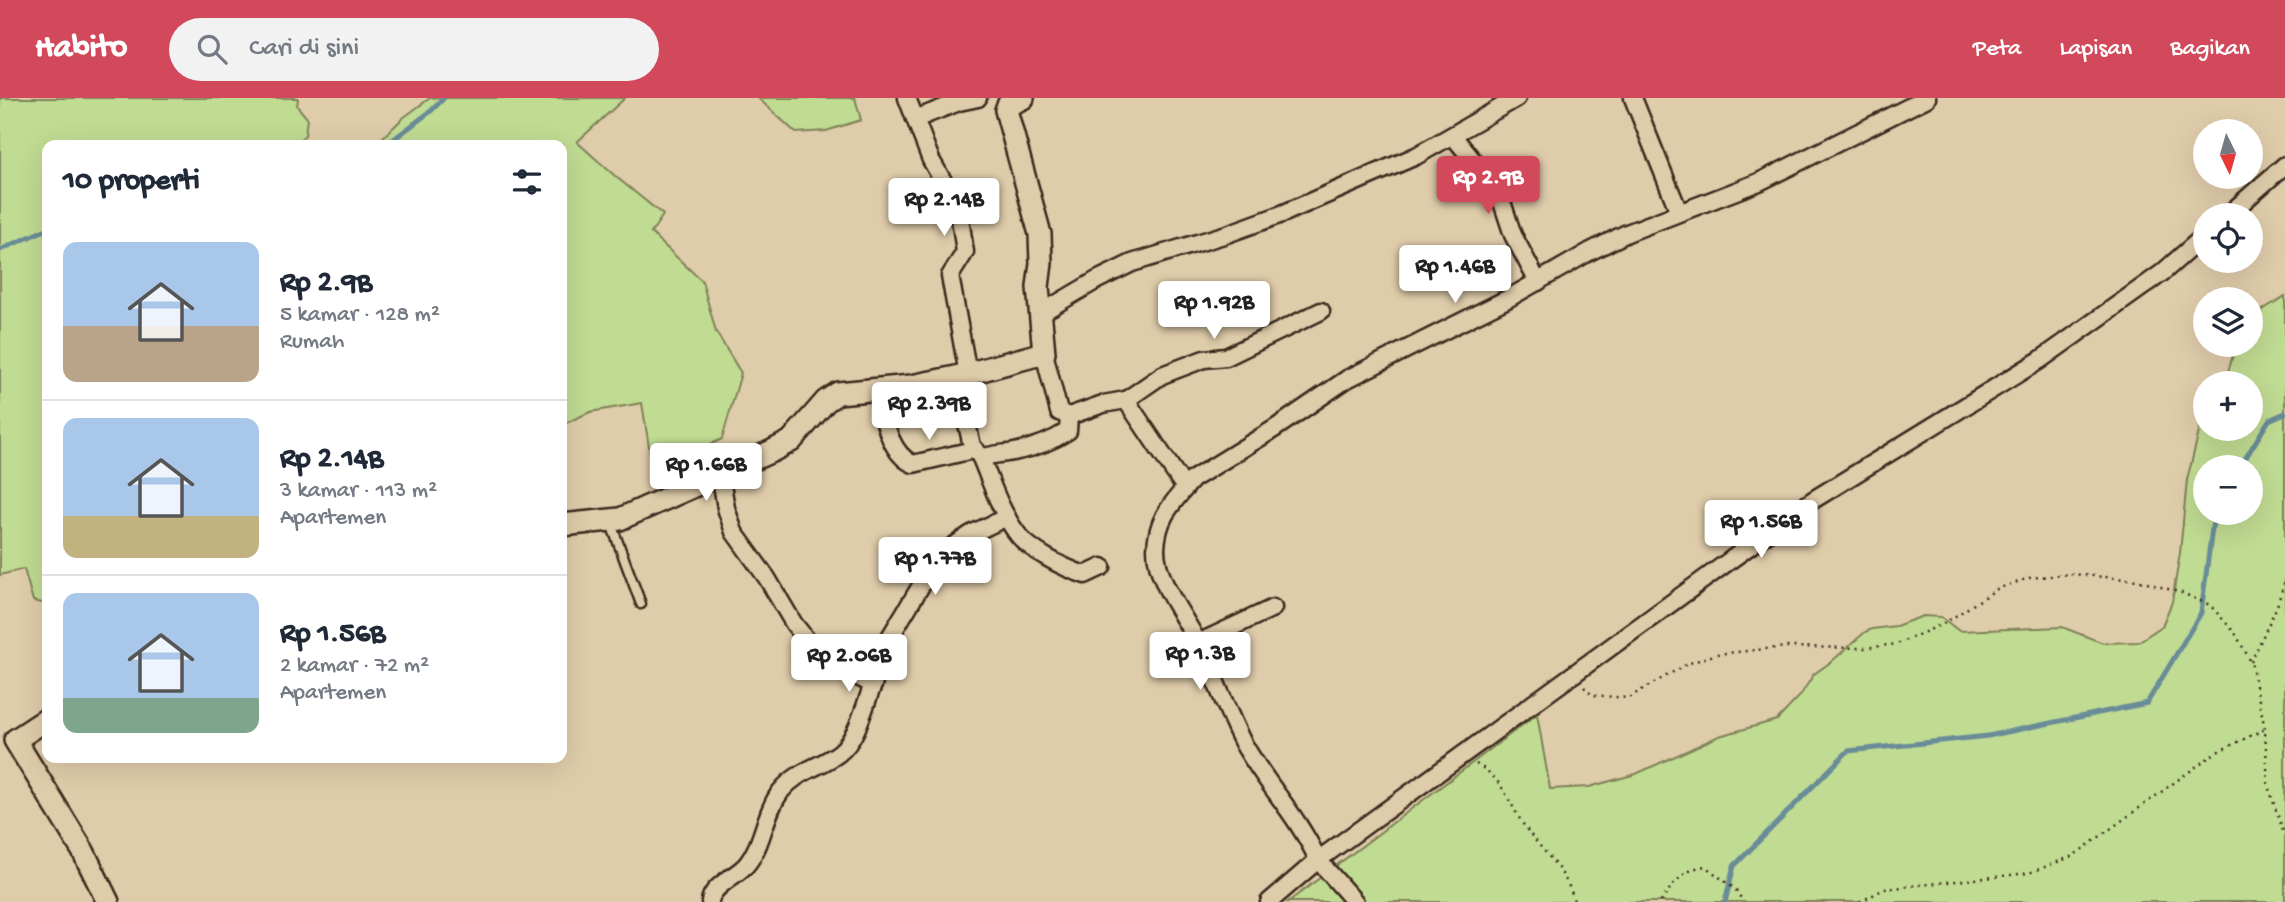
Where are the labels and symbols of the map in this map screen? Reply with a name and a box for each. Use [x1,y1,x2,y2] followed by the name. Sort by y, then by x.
[2193,119,2263,189] north arrow
[1423,156,1553,216] pin: Rp 2.9B
[872,178,1016,238] pin: Rp 2.14B
[1383,246,1527,305] pin: Rp 1.46B
[1142,282,1286,341] pin: Rp 1.92B
[857,382,1001,442] pin: Rp 2.39B
[634,444,778,503] pin: Rp 1.66B
[1689,500,1833,560] pin: Rp 1.56B
[863,538,1007,597] pin: Rp 1.77B
[1135,632,1265,692] pin: Rp 1.3B
[777,634,921,694] pin: Rp 2.06B

